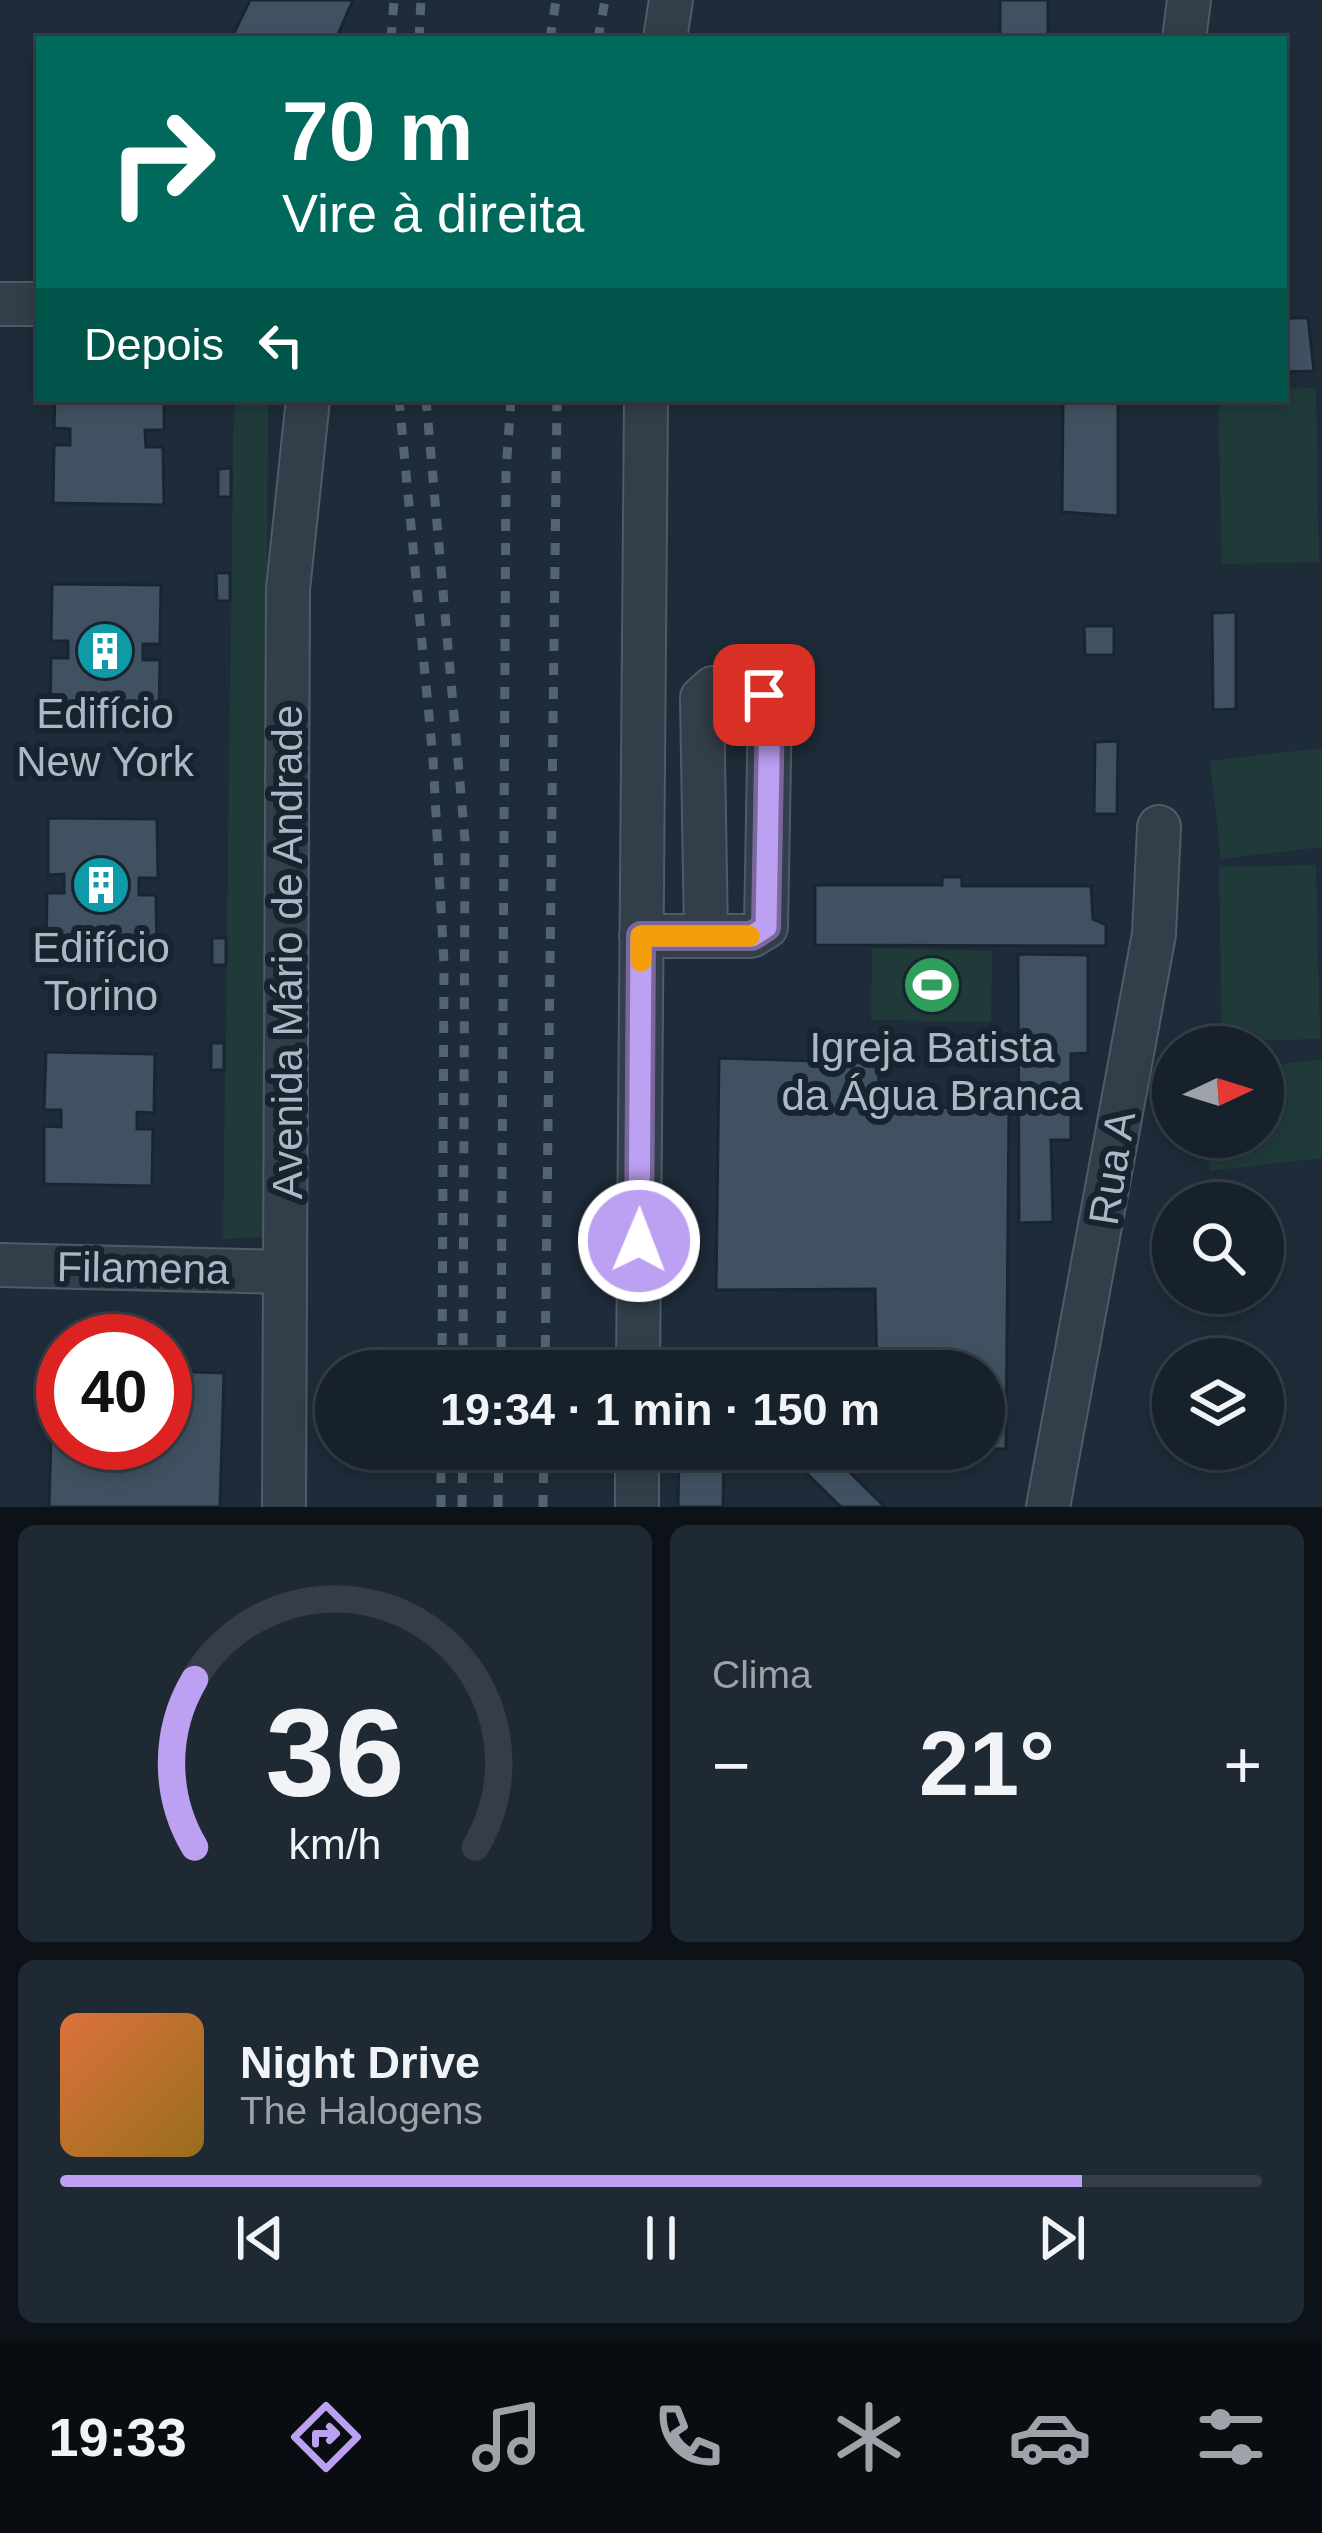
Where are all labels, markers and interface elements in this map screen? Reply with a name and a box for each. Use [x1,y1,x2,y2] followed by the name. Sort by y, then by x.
[84,84,240,240] icon: right
[282,84,473,178] text: 70 m
[282,183,584,243] text: Vire à direita
[248,312,314,378] icon: left
[84,319,224,370] text: Depois
[74,620,136,682] building icon: Edifício New York
[713,644,815,746] pin
[731,662,797,728] icon: arrive
[16,690,195,785] place label: Edifício New York
[264,705,311,1199] street label: Avenida Mário de Andrade
[70,854,132,916] building icon: Edifício Torino
[32,924,170,1019] place label: Edifício Torino
[901,954,963,1016] sports icon: Igreja Batista da Água Branca
[781,1024,1083,1119] place label: Igreja Batista da Água Branca
[1152,1026,1284,1158] north arrow
[1152,1026,1284,1470] map controls
[1080,1108,1144,1228] street label: Rua A
[576,1178,702,1304] position arrow
[1152,1182,1284,1314] button: search
[56,1243,230,1293] street label: Filamena
[36,1314,192,1470] speed limit sign: 40
[1152,1338,1284,1470] button: layers
[440,1384,880,1435] text: 19:34 · 1 min · 150 m
[712,1653,812,1696] text: Clima
[266,1683,404,1822] text: 36
[919,1714,1055,1814] text: 21°
[712,1728,751,1802] text: −
[1223,1728,1262,1802] text: +
[289,1819,381,1867] text: km/h
[240,2037,480,2088] text: Night Drive
[240,2089,483,2132] text: The Halogens
[227,2205,293,2271] icon: previous
[628,2205,694,2271] icon: pause
[1029,2205,1095,2271] icon: next
[284,2395,368,2479] icon: directions
[465,2395,549,2479] icon: music
[646,2395,730,2479] icon: phone
[827,2395,911,2479] icon: climate
[1008,2395,1092,2479] icon: car
[1189,2395,1273,2479] icon: filters
[49,2407,187,2467] text: 19:33

